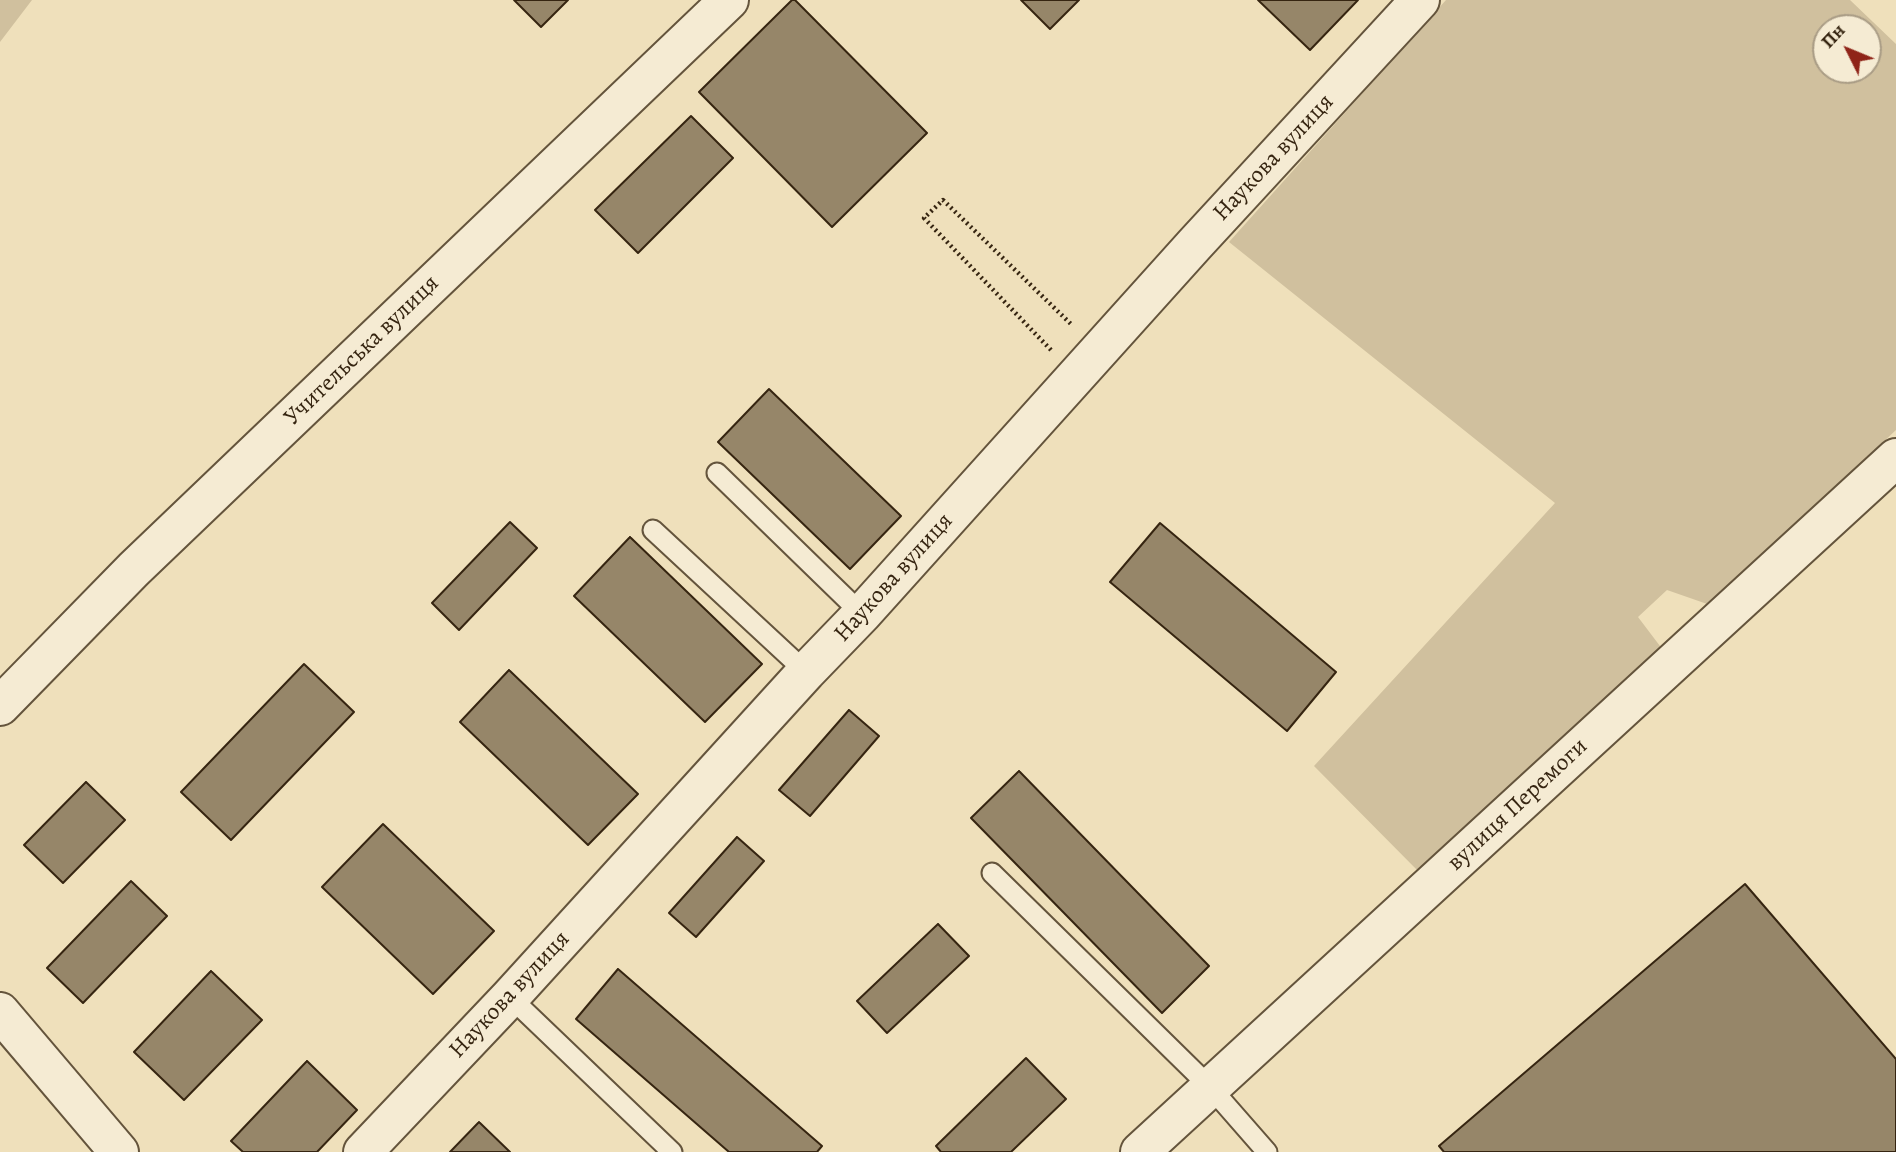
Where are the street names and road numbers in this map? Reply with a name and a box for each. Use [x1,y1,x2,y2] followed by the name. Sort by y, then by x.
[1208,88,1340,228] street label: Наукова вулиця
[279,270,445,432] street label: Учительська вулиця
[829,508,959,648] street label: Наукова вулиця
[1442,733,1594,877] street label: вулиця Перемоги
[444,925,576,1065] street label: Наукова вулиця

